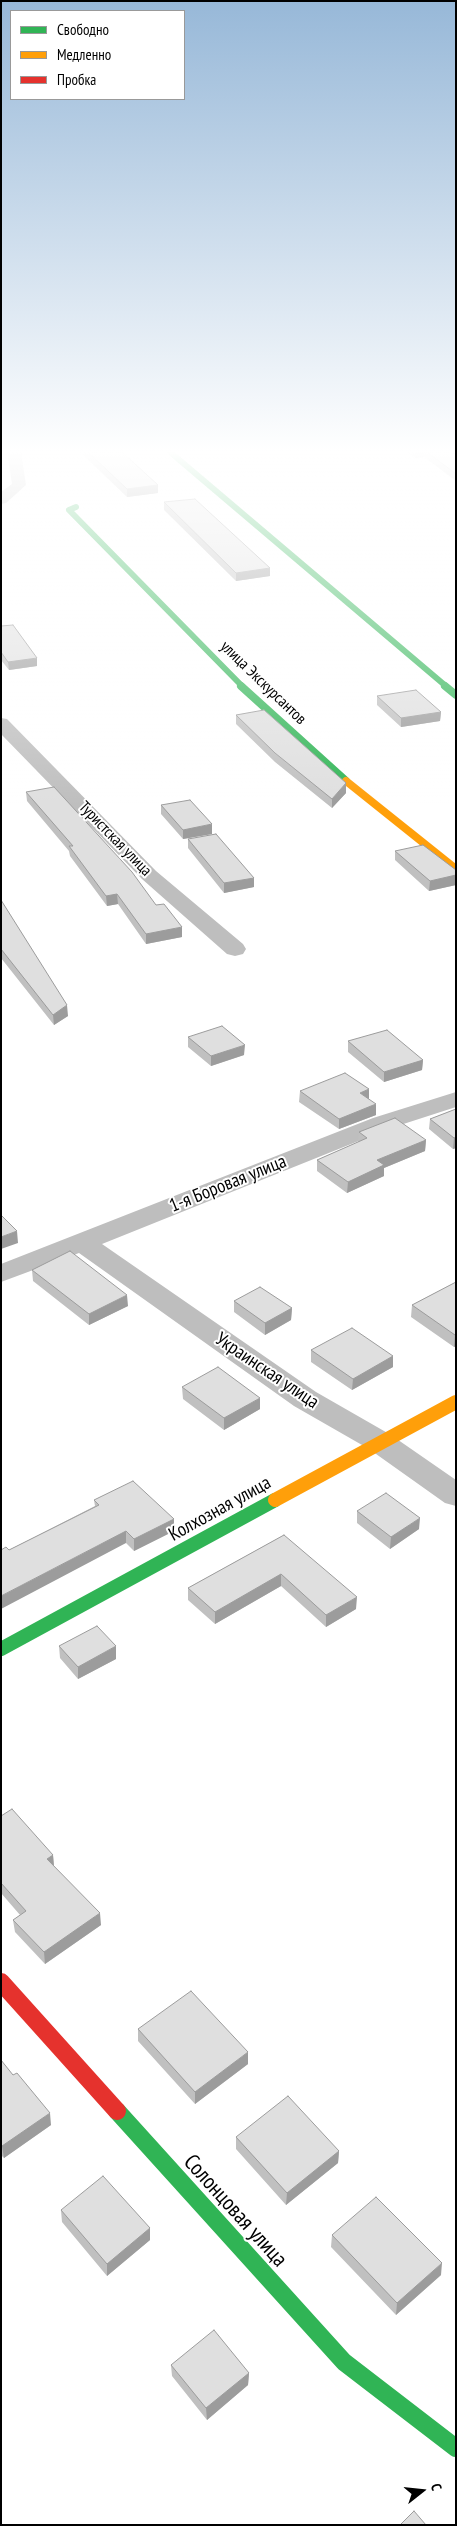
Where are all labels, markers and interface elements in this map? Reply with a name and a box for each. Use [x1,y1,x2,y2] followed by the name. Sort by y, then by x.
[10,10,185,100] legend
[57,20,109,39] text: Свободно
[57,45,111,64] text: Медленно
[57,70,96,89] text: Пробка
[216,637,310,729] street label: улица Экскурсантов
[75,798,155,880] street label: Туристская улица
[166,1150,290,1218] street label: 1-я Боровая улица
[211,1328,323,1414] street label: Украинская улица
[165,1472,275,1546] street label: Колхозная улица
[178,2149,292,2273] street label: Солонцовая улица
[397,2466,447,2516] north arrow
[427,2481,446,2492] text: С

